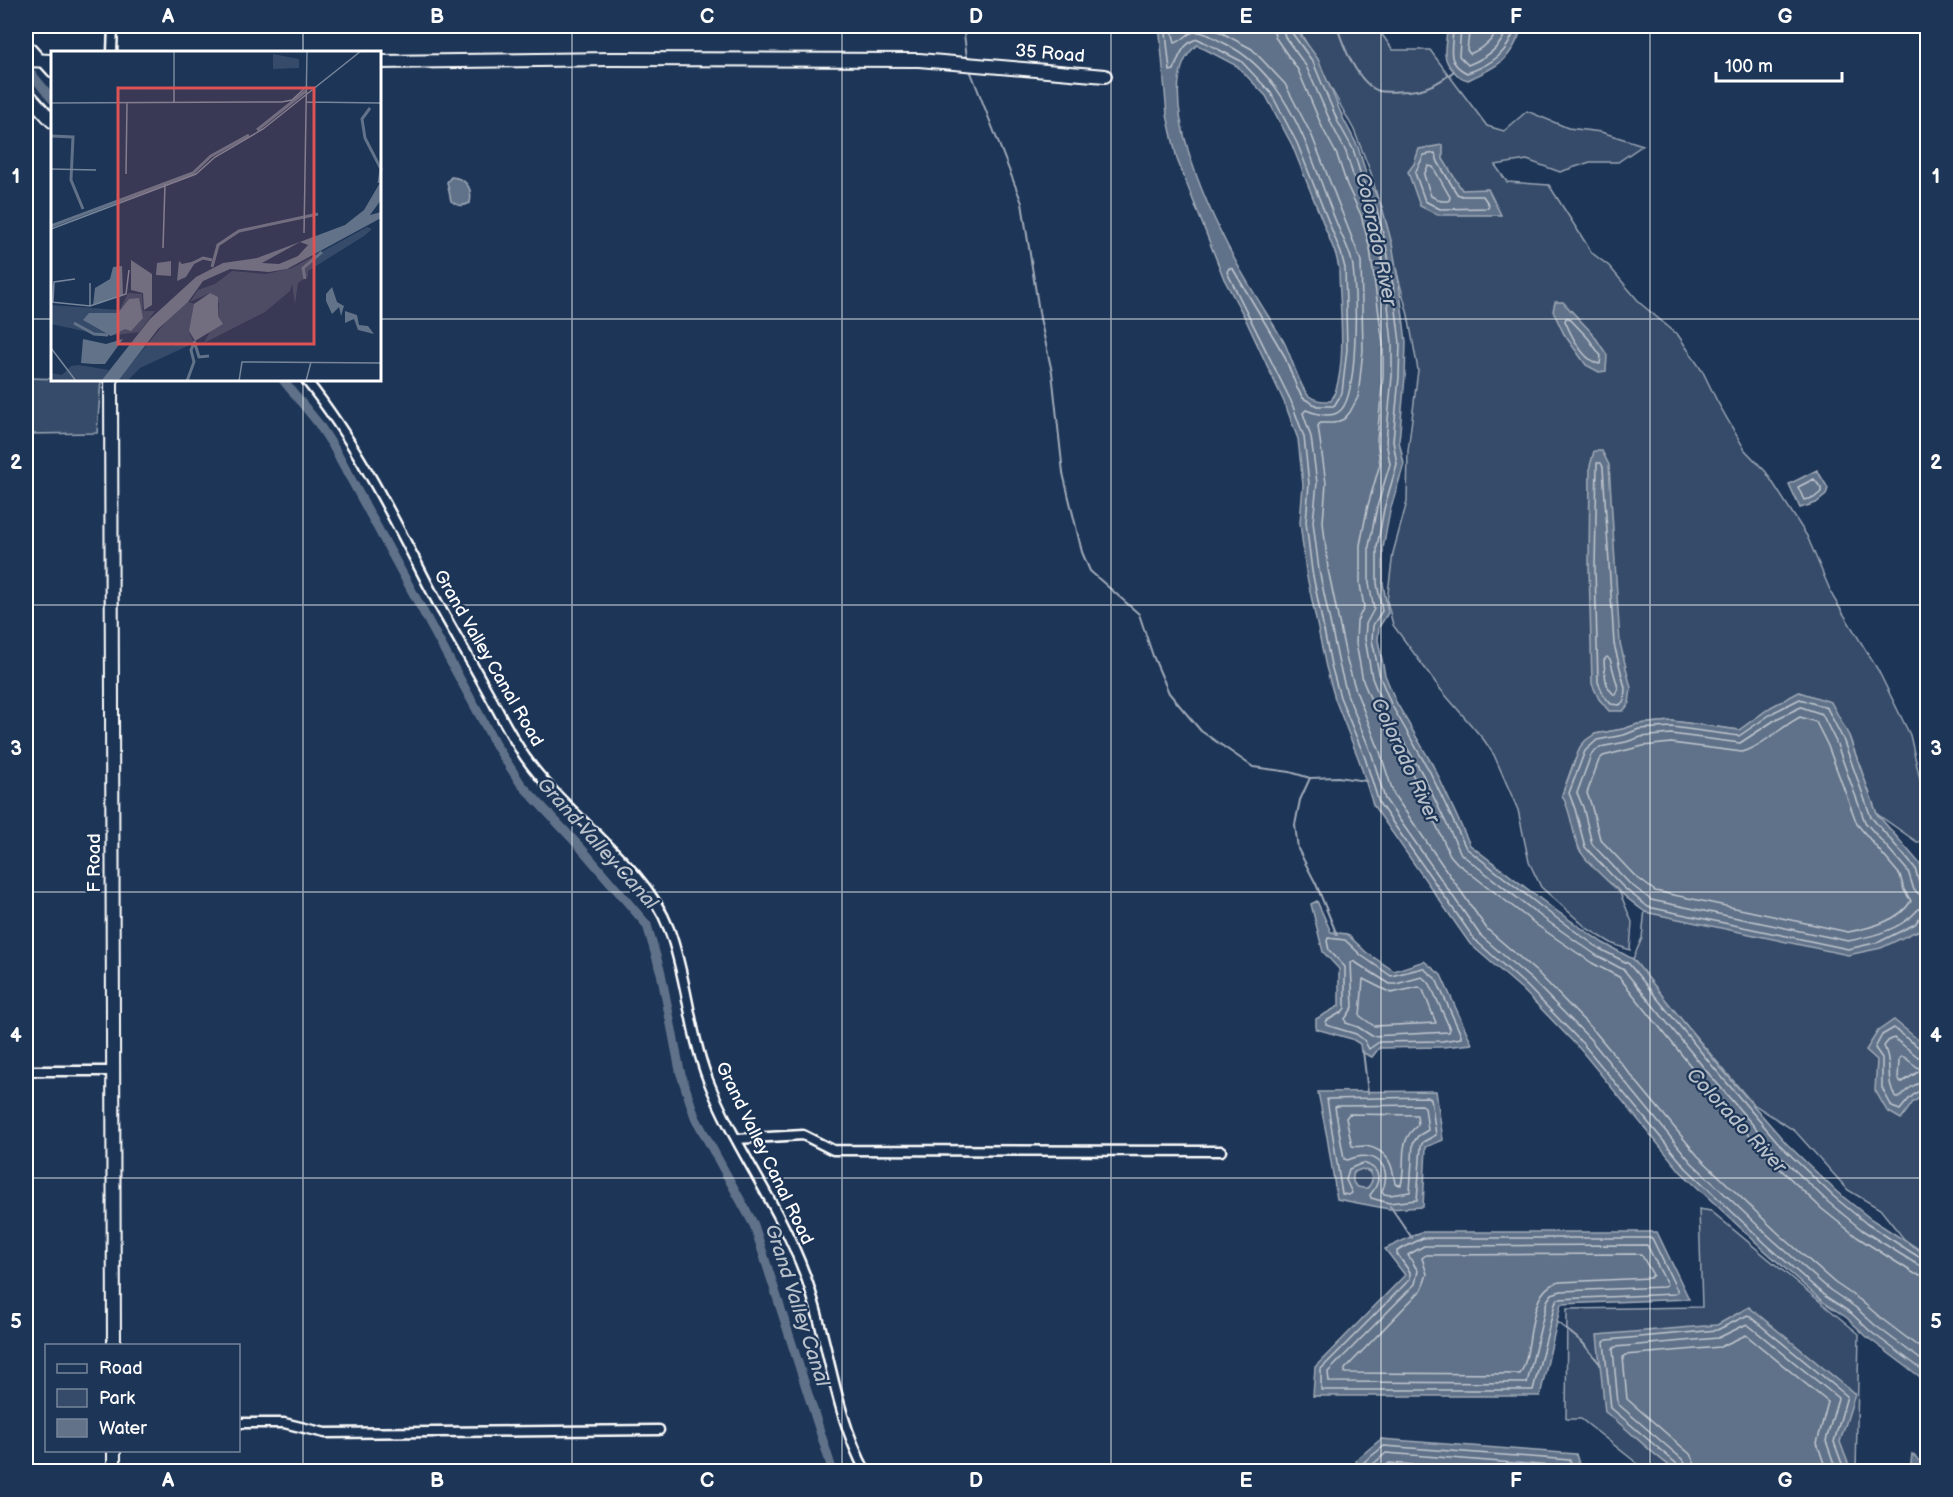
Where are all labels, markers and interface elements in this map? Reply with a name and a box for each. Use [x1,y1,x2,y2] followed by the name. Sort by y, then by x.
[161,5,175,29] text: A
[430,5,444,29] text: B
[700,5,714,29] text: C
[969,5,983,29] text: D
[1240,5,1253,29] text: E
[1510,5,1522,29] text: F
[1778,5,1793,29] text: G
[1014,40,1086,67] street label: 35 Road
[1716,45,1842,83] scale bar
[51,51,381,381] inset map
[1725,56,1773,77] text: 100 m
[12,165,20,189] text: 1
[1932,165,1940,189] text: 1
[1350,170,1402,310] water label: Colorado River
[10,451,22,475] text: 2
[1930,451,1942,475] text: 2
[429,566,548,750] street label: Grand Valley Canal Road
[1366,694,1445,829] water label: Colorado River
[10,737,22,761] text: 3
[1930,737,1942,761] text: 3
[532,773,664,916] water label: Grand Valley Canal
[84,833,105,893] street label: F Road
[10,1024,22,1048] text: 4
[1930,1024,1942,1048] text: 4
[711,1059,818,1248] street label: Grand Valley Canal Road
[1681,1063,1792,1180] water label: Colorado River
[759,1221,835,1391] water label: Grand Valley Canal
[10,1310,22,1334] text: 5
[1930,1310,1942,1334] text: 5
[45,1344,240,1452] legend
[99,1358,143,1379] text: Road
[99,1388,135,1409] text: Park
[99,1418,147,1439] text: Water
[161,1469,175,1493] text: A
[430,1469,444,1493] text: B
[700,1469,714,1493] text: C
[969,1469,983,1493] text: D
[1240,1469,1253,1493] text: E
[1510,1469,1522,1493] text: F
[1778,1469,1793,1493] text: G

